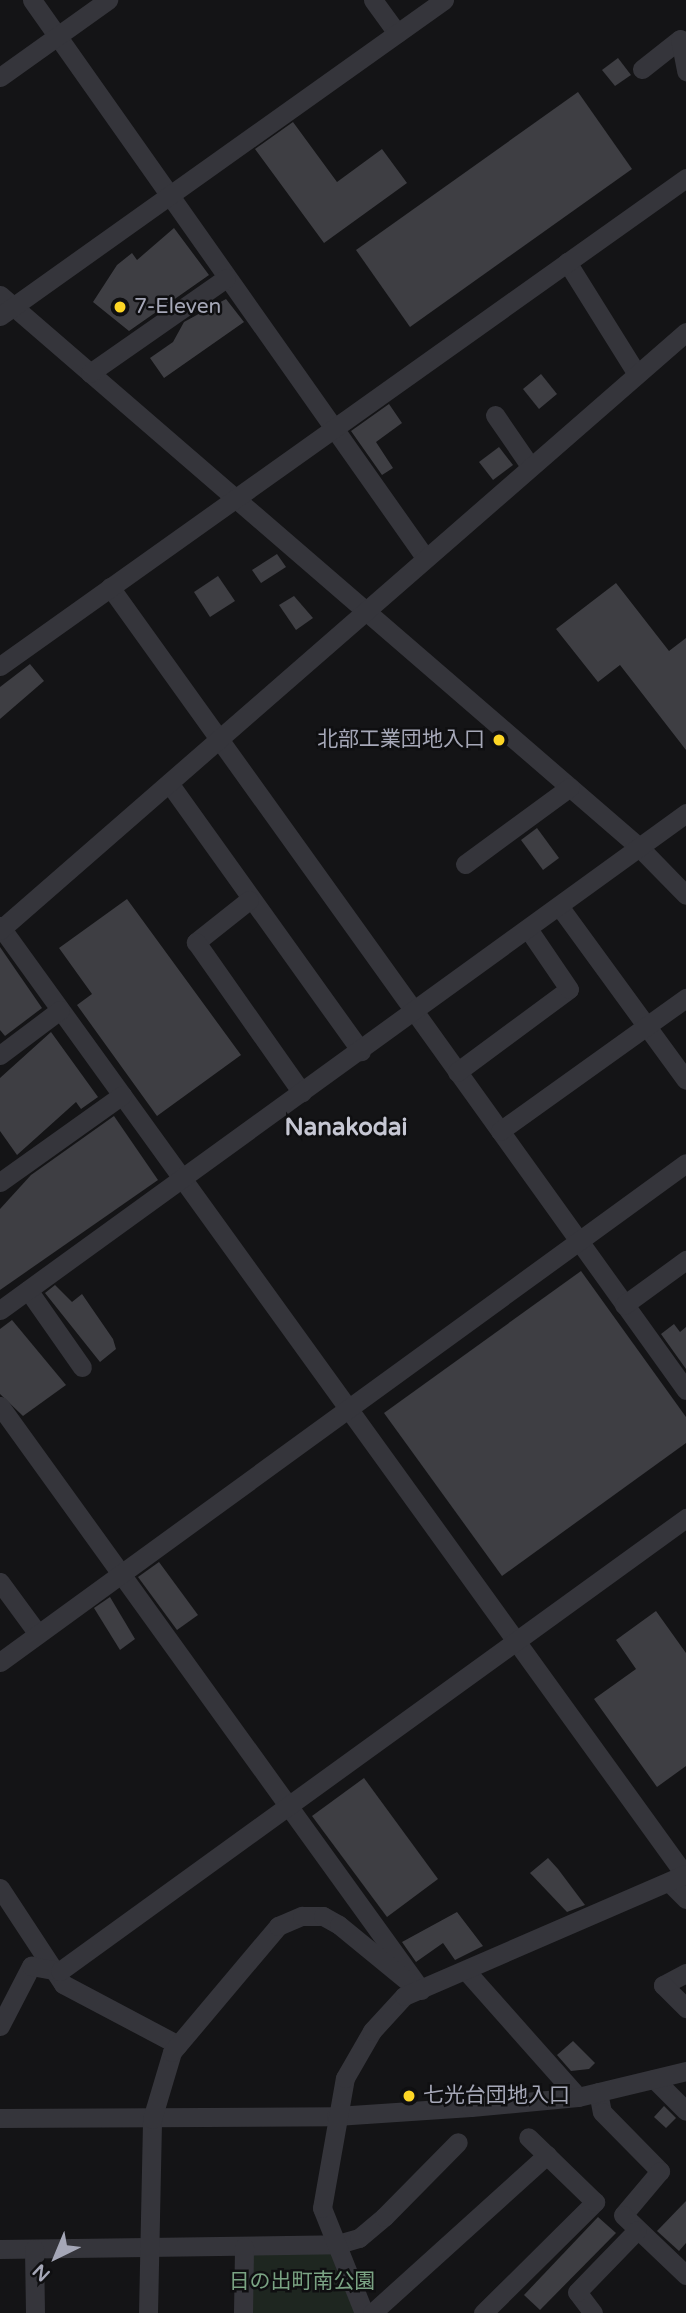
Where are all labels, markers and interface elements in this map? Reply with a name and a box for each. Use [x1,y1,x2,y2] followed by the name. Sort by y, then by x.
[134,294,221,320] place label: 7-Eleven
[112,299,128,315] marker: 7-Eleven
[317,727,485,753] place label: 北部工業団地入口
[491,732,507,748] marker: 北部工業団地入口
[285,1114,407,1142] district label: Nanakodai
[423,2083,570,2109] place label: 七光台団地入口
[401,2088,417,2104] marker: 七光台団地入口
[21,2222,91,2292] north arrow
[29,2259,55,2286] text: N
[229,2269,375,2295] park label: 日の出町南公園

